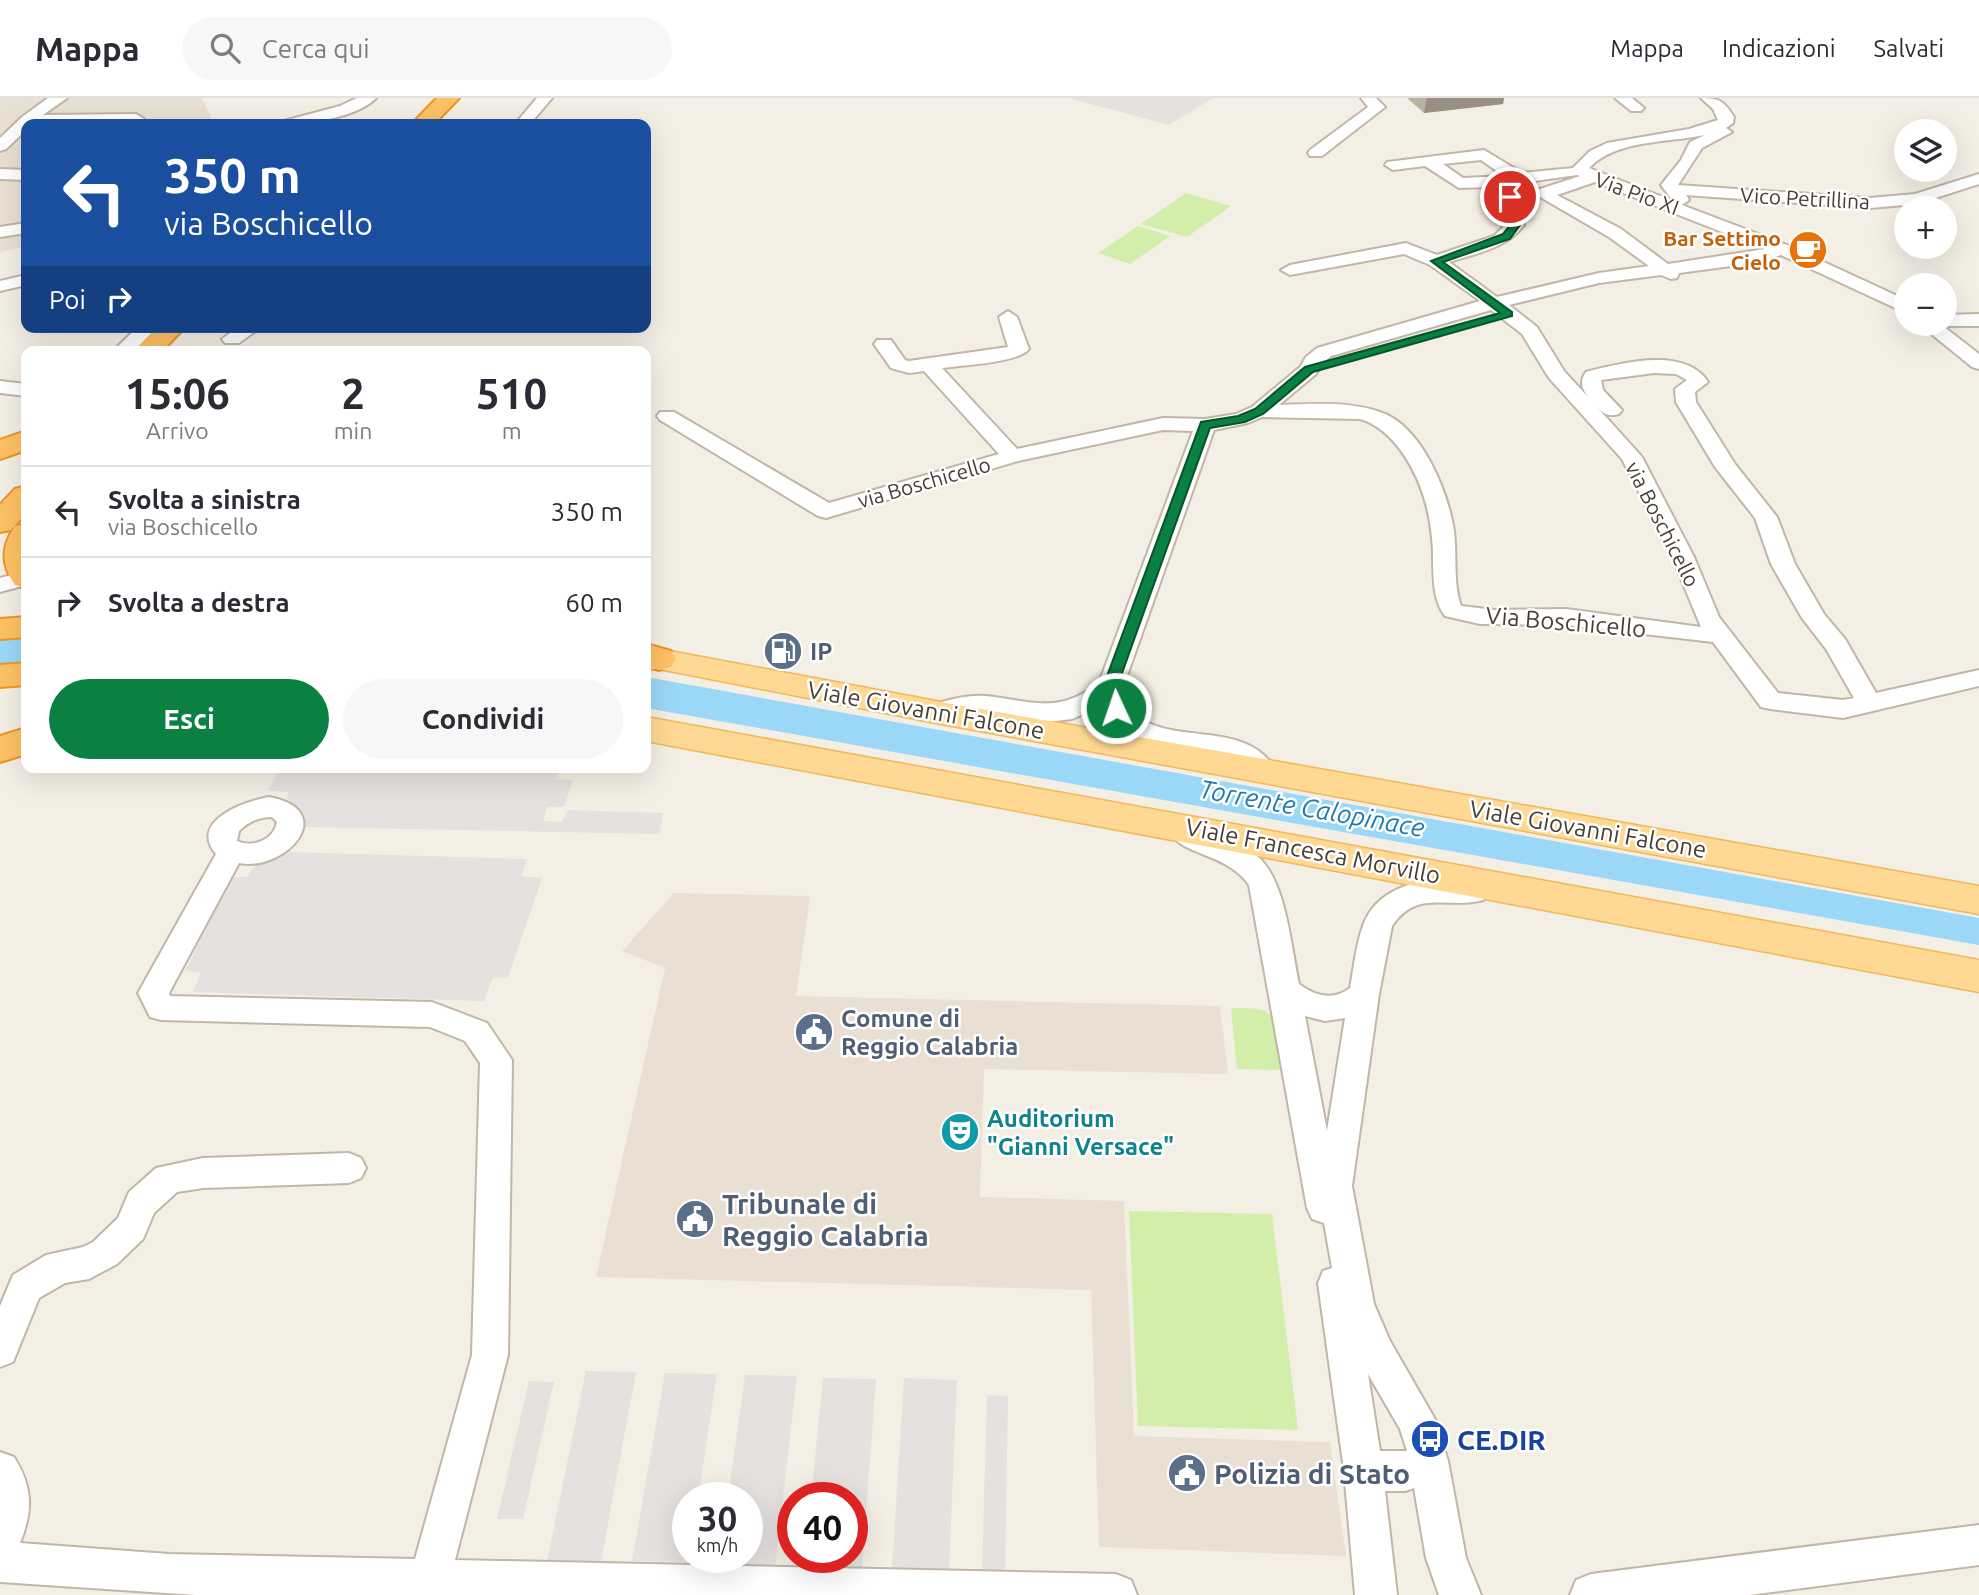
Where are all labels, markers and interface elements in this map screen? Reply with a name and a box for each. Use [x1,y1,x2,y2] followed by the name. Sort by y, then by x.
[182,17,672,80] search box
[206,29,244,67] icon: search
[35,30,140,67] text: Mappa
[262,34,370,63] text: Cerca qui
[1610,35,1684,62] text: Mappa
[1722,35,1836,62] text: Indicazioni
[1874,35,1944,62] text: Salvati
[1894,119,1957,336] map controls
[1894,119,1957,182] button: layers
[49,147,140,238] icon: left
[164,147,301,202] text: 350 m
[1480,167,1540,227] pin
[1592,167,1682,219] street label: Via Pio XI
[1491,178,1529,216] icon: arrive
[1740,183,1870,213] street label: Vico Petrillina
[1894,196,1957,259] button: +
[164,205,373,241] text: via Boschicello
[1663,226,1781,274] place label: Bar Settimo Cielo
[1787,229,1829,271] cafe icon: Bar Settimo Cielo
[1894,273,1957,336] button: −
[100,280,138,318] icon: right
[49,285,86,314] text: Poi
[125,370,230,417] text: 15:06
[341,370,365,417] text: 2
[476,370,547,417] text: 510
[146,418,209,443] text: Arrivo
[334,418,372,443] text: min
[502,418,522,443] text: m
[855,452,993,512] street label: via Boschicello
[1621,457,1705,591] street label: via Boschicello
[108,485,301,514] text: Svolta a sinistra
[49,493,87,531] icon: left
[551,497,623,526] text: 350 m
[108,514,258,539] text: via Boschicello
[49,584,87,622] icon: right
[108,588,290,617] text: Svolta a destra
[565,588,623,617] text: 60 m
[1485,602,1647,642] street label: Via Boschicello
[762,630,804,672] fuel station icon: IP
[810,638,832,665] place label: IP
[1079,671,1153,745] position arrow
[805,676,1047,744] street label: Viale Giovanni Falcone
[49,679,329,759] button: Esci
[343,679,623,759] button: Condividi
[1197,774,1427,842] water label: Torrente Calopinace
[1467,795,1709,863] street label: Viale Giovanni Falcone
[1183,813,1443,889] street label: Viale Francesca Morvillo
[841,1005,1018,1060] place label: Comune di Reggio Calabria
[793,1011,835,1053] public building icon: Comune di Reggio Calabria
[987,1105,1174,1160] place label: Auditorium "Gianni Versace"
[939,1111,981,1153] theatre icon: Auditorium "Gianni Versace"
[722,1188,929,1251] place label: Tribunale di Reggio Calabria
[674,1198,716,1240] public building icon: Tribunale di Reggio Calabria
[1409,1418,1451,1460] bus stop icon: CE.DIR
[1457,1424,1546,1455] place label: CE.DIR
[1166,1452,1208,1494] public building icon: Polizia di Stato
[1214,1458,1410,1489] place label: Polizia di Stato
[777,1482,868,1573] speed limit sign: 40
[698,1498,737,1538] text: 30
[697,1535,738,1555] text: km/h

